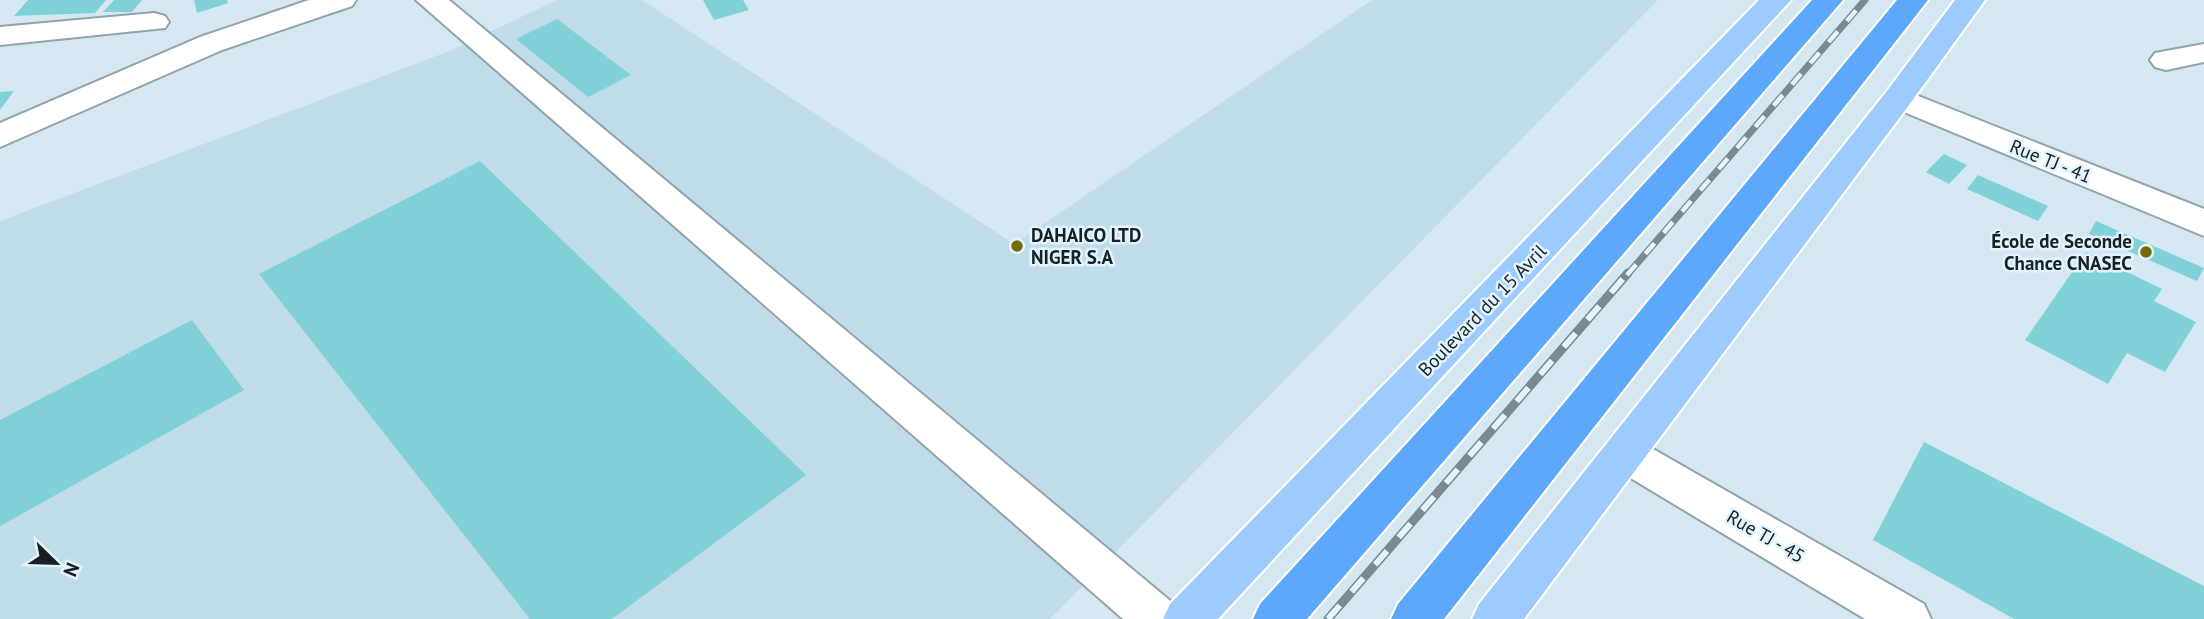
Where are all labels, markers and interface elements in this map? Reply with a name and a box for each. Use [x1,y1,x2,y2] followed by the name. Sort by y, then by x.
[2007,134,2095,188] street label: Rue TJ - 41
[1031,223,1141,269] place label: DAHAICO LTD NIGER S.A
[1991,229,2132,275] place label: École de Seconde Chance CNASEC
[1009,238,1025,254] marker: DAHAICO LTD NIGER S.A
[1413,239,1551,381] street label: Boulevard du 15 Avril
[2138,244,2154,260] marker: École de Seconde Chance CNASEC
[1723,504,1809,568] street label: Rue TJ - 45
[21,528,91,598] north arrow
[58,559,85,580] text: N

